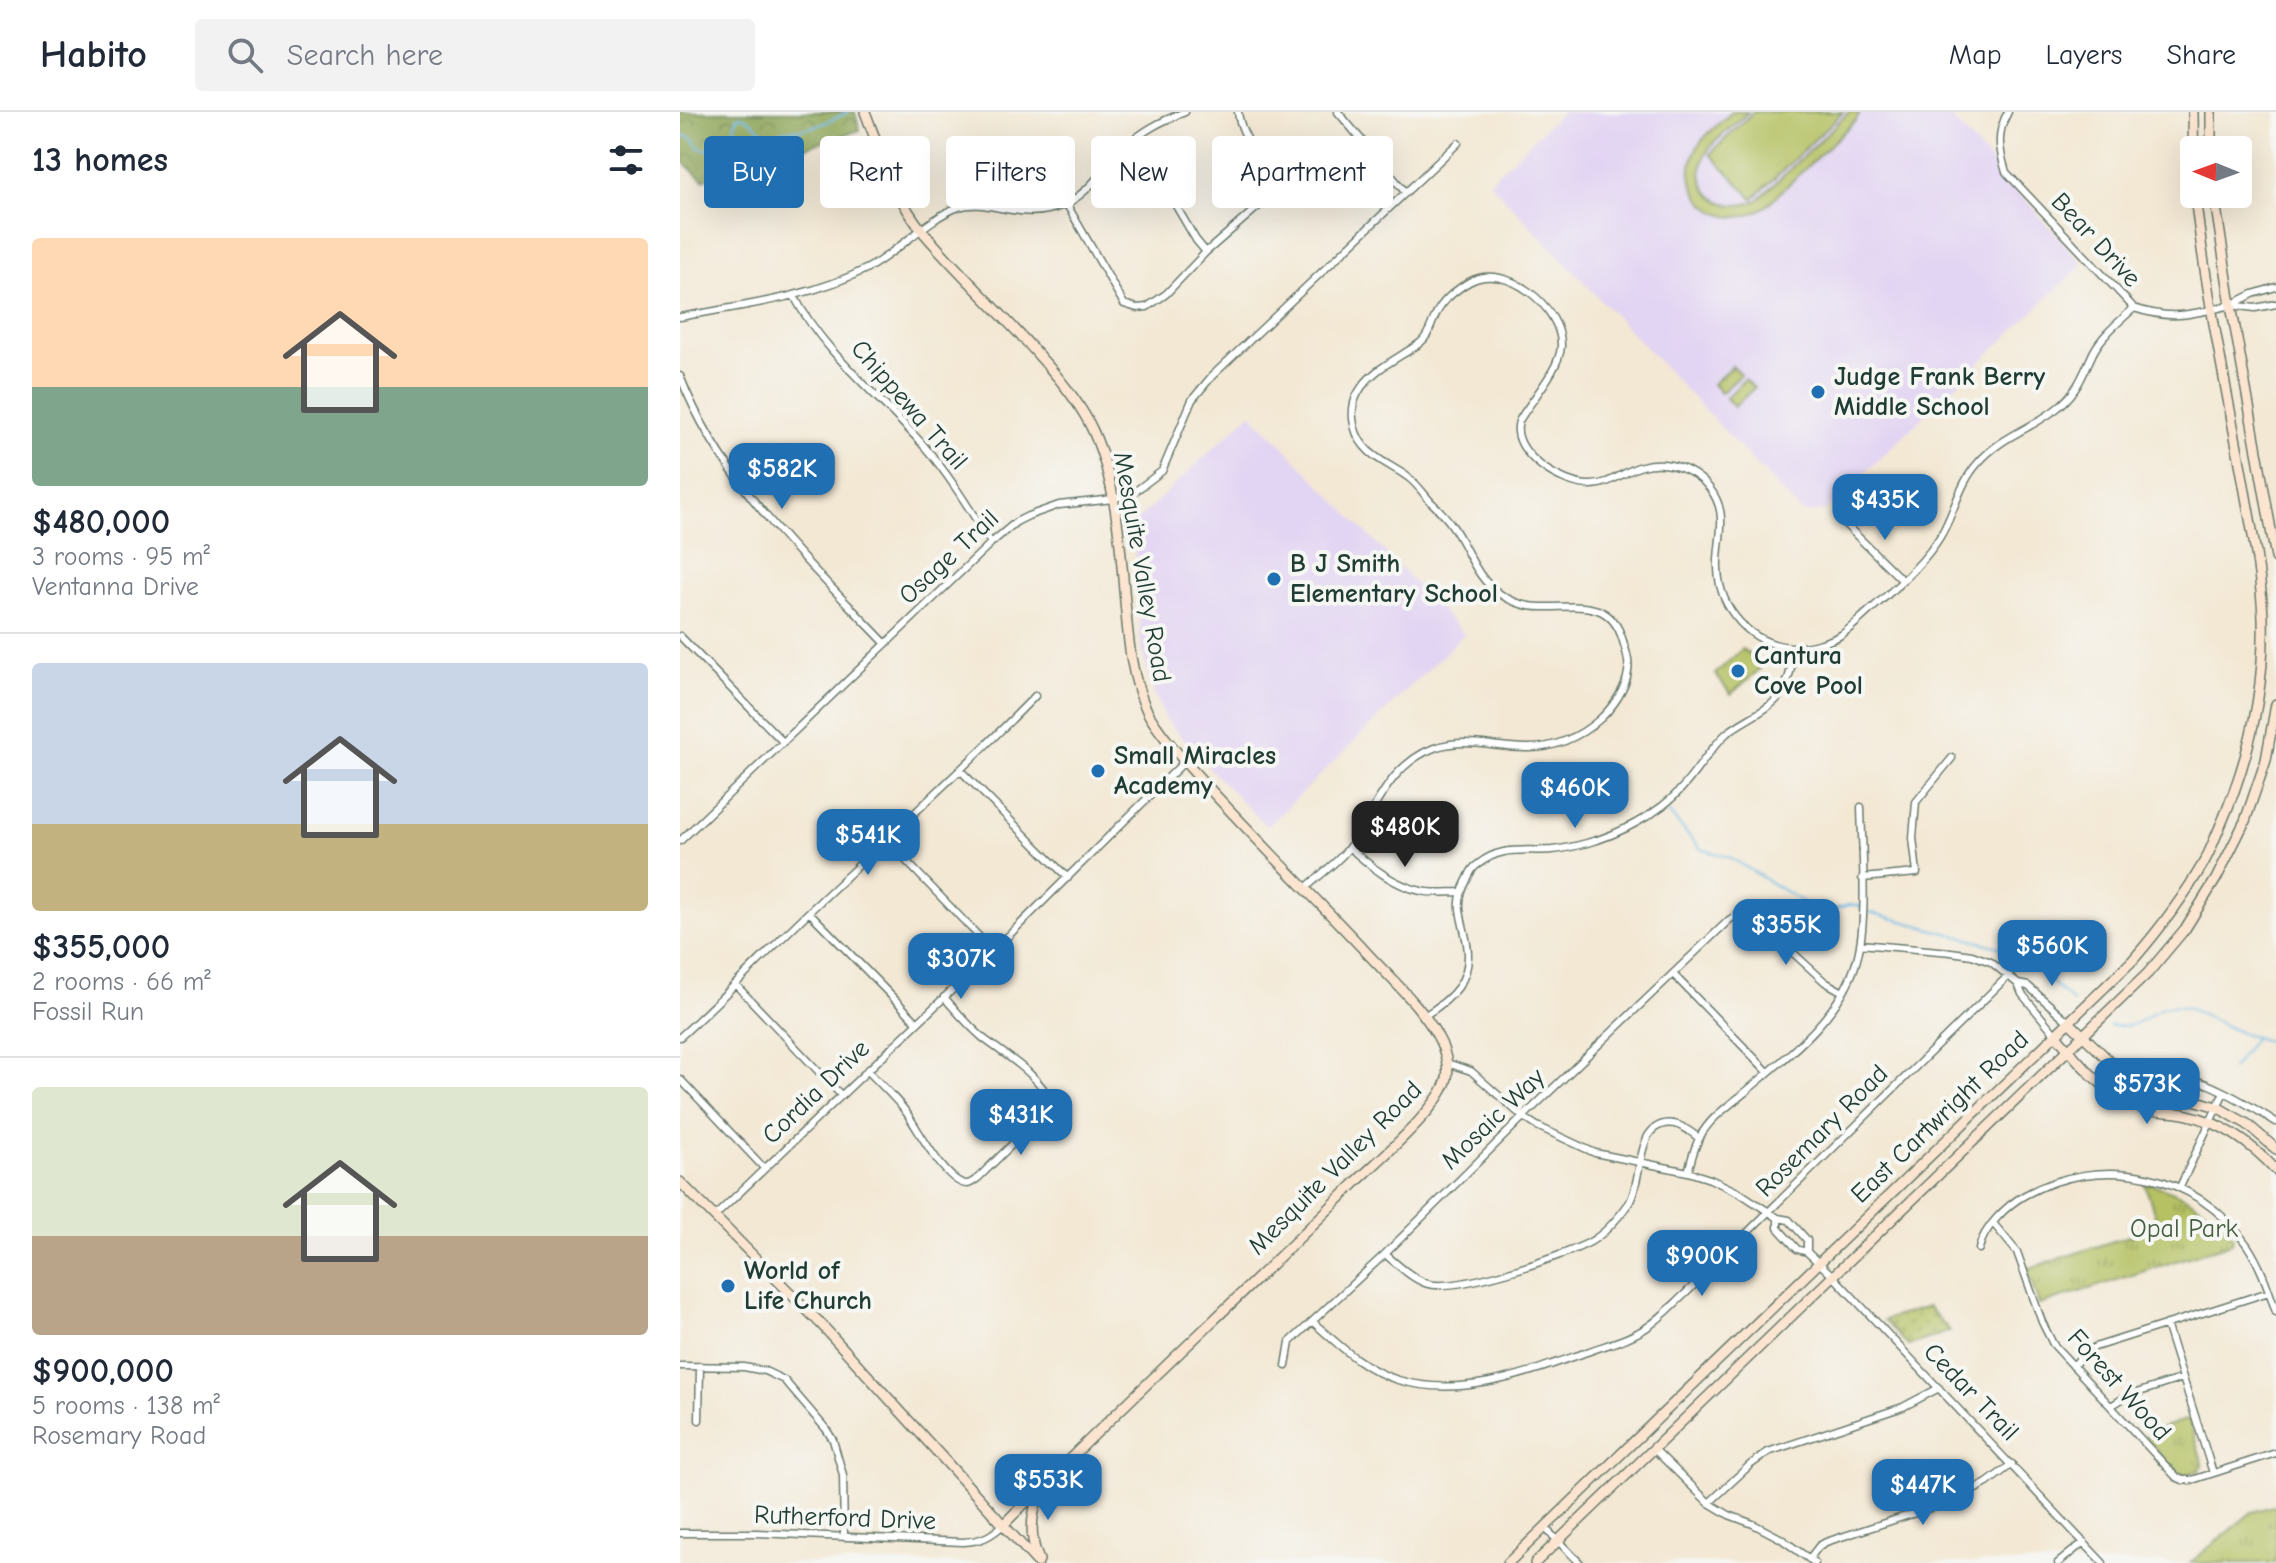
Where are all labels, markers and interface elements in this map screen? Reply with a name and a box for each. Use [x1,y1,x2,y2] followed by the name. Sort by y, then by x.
[195,19,755,91] search box
[40,33,147,77] text: Habito
[223,33,267,77] icon: search
[287,38,443,73] text: Search here
[1949,39,2002,71] text: Map
[2046,39,2122,71] text: Layers
[2166,39,2236,71] text: Share
[704,136,804,208] chip: Buy
[820,136,930,208] chip: Rent
[946,136,1075,208] chip: Filters
[1091,136,1196,208] chip: New
[1212,136,1393,208] chip: Apartment
[2180,136,2252,208] north arrow
[2180,136,2252,208] map controls
[604,138,648,182] icon: filters
[32,140,168,180] text: 13 homes
[2045,187,2147,293] street label: Bear Drive
[268,290,412,434] icon: home
[845,334,973,476] street label: Chippewa Trail
[1834,362,2045,422] place label: Judge Frank Berry Middle School
[1809,383,1827,401] marker: Judge Frank Berry Middle School
[726,443,838,511] pin: $582K
[1107,450,1177,684] street label: Mesquite Valley Road
[747,454,817,484] text: $582K
[1829,474,1941,542] pin: $435K
[1850,485,1920,515] text: $435K
[32,502,170,542] text: $480,000
[893,503,1005,611] street label: Osage Trail
[32,542,210,572] text: 3 rooms · 95 m²
[1290,549,1498,609] place label: B J Smith Elementary School
[1265,570,1283,588] marker: B J Smith Elementary School
[32,572,199,602] text: Ventanna Drive
[1754,641,1863,701] place label: Cantura Cove Pool
[1729,662,1747,680] marker: Cantura Cove Pool
[268,715,412,859] icon: home
[1114,741,1276,801] place label: Small Miracles Academy
[1089,762,1107,780] marker: Small Miracles Academy
[1519,762,1631,830] pin: $460K
[1540,773,1610,803] text: $460K
[1349,801,1461,869] pin: $480K
[812,809,924,877] pin: $541K
[1370,812,1440,842] text: $480K
[835,820,901,850] text: $541K
[1730,899,1842,967] pin: $355K
[1751,910,1821,940] text: $355K
[1996,920,2108,988] pin: $560K
[32,927,170,967] text: $355,000
[2016,931,2088,961] text: $560K
[905,933,1017,1001] pin: $307K
[926,944,996,974] text: $307K
[32,967,211,997] text: 2 rooms · 66 m²
[32,997,144,1027] text: Fossil Run
[1845,1025,2035,1209] street label: East Cartwright Road
[756,1034,876,1150] street label: Cordia Drive
[2091,1058,2203,1126] pin: $573K
[1750,1059,1894,1203] street label: Rosemary Road
[1435,1062,1551,1176] street label: Mosaic Way
[2113,1069,2181,1099] text: $573K
[1242,1075,1428,1261] street label: Mesquite Valley Road
[965,1089,1077,1157] pin: $431K
[988,1100,1054,1130] text: $431K
[268,1139,412,1283] icon: home
[2130,1214,2238,1244] park label: Opal Park
[1646,1230,1758,1298] pin: $900K
[1665,1241,1739,1271] text: $900K
[744,1256,872,1316] place label: World of Life Church
[719,1277,737,1295] marker: World of Life Church
[2061,1323,2177,1447] street label: Forest Wood
[1917,1337,2025,1447] street label: Cedar Trail
[32,1351,174,1391] text: $900,000
[32,1391,220,1421] text: 5 rooms · 138 m²
[32,1421,206,1451] text: Rosemary Road
[992,1454,1104,1522] pin: $553K
[1867,1459,1979,1527] pin: $447K
[1013,1465,1083,1495] text: $553K
[1890,1470,1956,1500] text: $447K
[754,1500,936,1536] street label: Rutherford Drive

